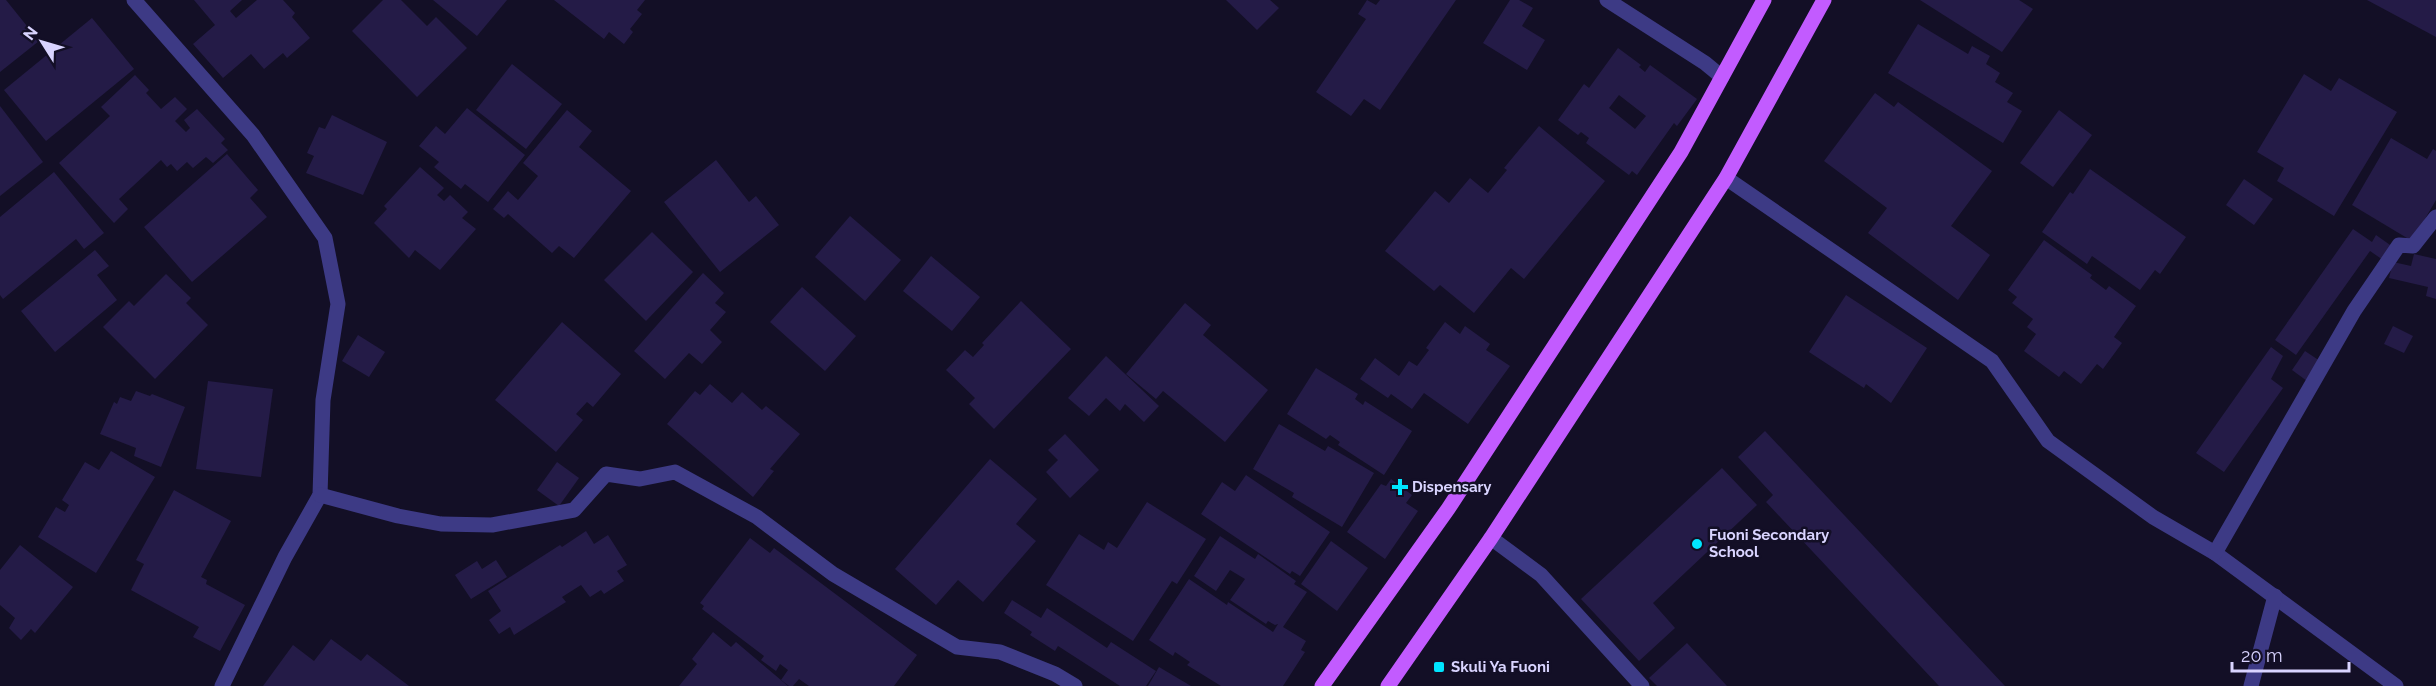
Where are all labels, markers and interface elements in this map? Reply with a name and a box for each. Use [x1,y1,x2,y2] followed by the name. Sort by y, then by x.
[12,12,72,72] north arrow
[19,23,42,44] text: N
[1412,478,1492,496] place label: Dispensary
[1393,480,1407,494] marker: Dispensary
[1709,526,1830,561] place label: Fuoni Secondary School
[1690,537,1704,551] marker: Fuoni Secondary School
[2232,635,2349,673] scale bar
[2241,645,2283,666] text: 20 m
[1451,658,1550,676] place label: Skuli Ya Fuoni
[1432,660,1446,674] marker: Skuli Ya Fuoni

